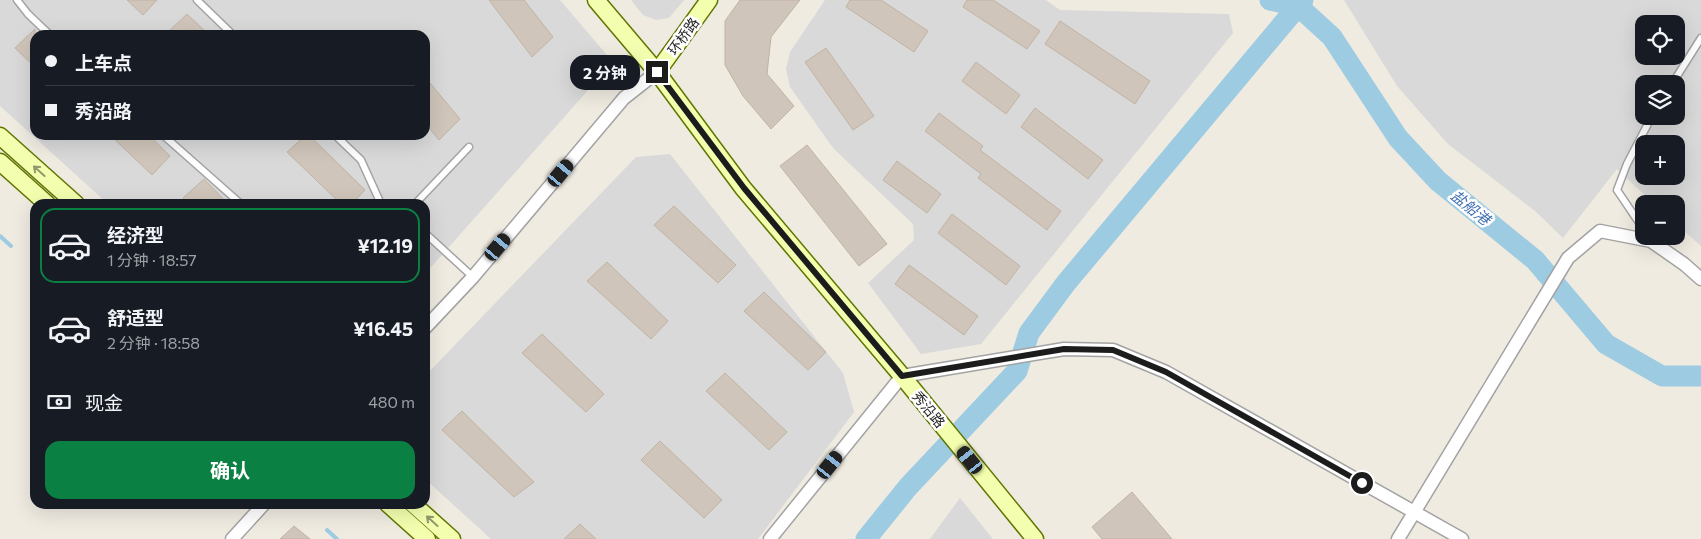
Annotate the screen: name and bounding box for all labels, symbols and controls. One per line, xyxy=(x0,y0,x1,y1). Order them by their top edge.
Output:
street label: 环桥路 xyxy=(664,14,702,58)
map controls xyxy=(1635,15,1685,245)
button: locate xyxy=(1635,15,1685,65)
text: 上车点 xyxy=(75,51,132,74)
callout: 2 分钟 xyxy=(570,54,640,90)
route end xyxy=(646,61,668,83)
text: 2 分钟 xyxy=(583,63,627,82)
button: layers xyxy=(1635,75,1685,125)
text: 秀沿路 xyxy=(75,99,132,122)
button: + xyxy=(1635,135,1685,185)
car xyxy=(545,157,576,189)
one-way arrow xyxy=(33,165,46,177)
water label: 盐船港 xyxy=(1448,186,1496,229)
button: − xyxy=(1635,195,1685,245)
icon: car xyxy=(47,223,92,268)
text: 经济型 xyxy=(107,223,164,246)
car xyxy=(482,231,513,263)
text: ¥12.19 xyxy=(357,234,413,257)
text: 1 分钟 · 18:57 xyxy=(107,250,197,269)
icon: car xyxy=(47,306,92,351)
text: 舒适型 xyxy=(107,306,164,329)
text: ¥16.45 xyxy=(353,317,413,340)
text: 2 分钟 · 18:58 xyxy=(107,333,200,352)
street label: 秀沿路 xyxy=(909,387,949,431)
icon: cash xyxy=(45,388,73,416)
text: 现金 xyxy=(85,391,123,414)
text: 480 m xyxy=(368,392,415,411)
button: 确认 xyxy=(45,441,415,499)
car xyxy=(954,444,985,476)
car xyxy=(814,449,845,481)
route start xyxy=(1351,472,1373,494)
one-way arrow xyxy=(426,516,439,527)

